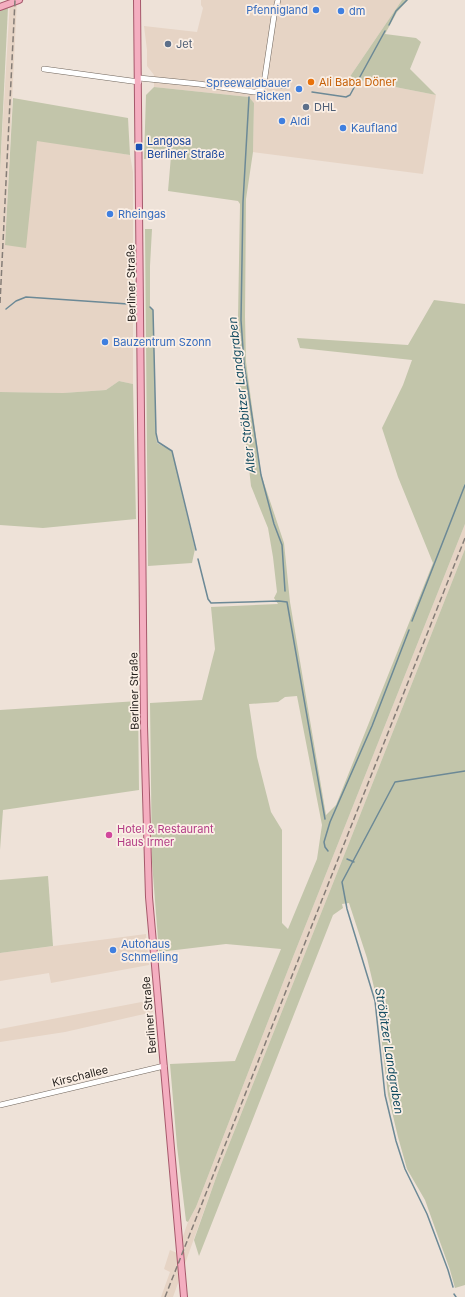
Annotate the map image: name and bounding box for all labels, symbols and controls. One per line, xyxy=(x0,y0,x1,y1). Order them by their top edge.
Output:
place label: Pfennigland xyxy=(246,3,308,17)
place label: dm xyxy=(349,4,365,18)
marker: Pfennigland xyxy=(311,5,321,15)
marker: dm xyxy=(336,6,346,16)
place label: Jet xyxy=(176,37,193,51)
marker: Jet xyxy=(163,39,173,49)
place label: Ali Baba Döner xyxy=(319,75,396,89)
place label: Spreewaldbauer Ricken xyxy=(206,76,291,103)
marker: Ali Baba Döner xyxy=(306,77,316,87)
marker: Spreewaldbauer Ricken xyxy=(294,84,304,94)
place label: DHL xyxy=(314,100,336,114)
marker: DHL xyxy=(301,102,311,112)
place label: Aldi xyxy=(290,114,310,128)
marker: Aldi xyxy=(277,116,287,126)
place label: Kaufland xyxy=(351,121,397,135)
marker: Kaufland xyxy=(338,123,348,133)
place label: Langosa Berliner Straße xyxy=(147,134,225,161)
marker: Langosa Berliner Straße xyxy=(134,142,144,152)
place label: Rheingas xyxy=(118,207,166,221)
marker: Rheingas xyxy=(105,209,115,219)
street label: Berliner Straße xyxy=(123,244,139,322)
water label: Alter Ströbitzer Landgraben xyxy=(224,316,259,475)
place label: Bauzentrum Szonn xyxy=(113,335,211,349)
marker: Bauzentrum Szonn xyxy=(100,337,110,347)
street label: Berliner Straße xyxy=(126,652,142,730)
place label: Hotel & Restaurant Haus Irmer xyxy=(117,822,214,849)
marker: Hotel & Restaurant Haus Irmer xyxy=(104,830,114,840)
place label: Autohaus Schmelling xyxy=(121,937,178,964)
marker: Autohaus Schmelling xyxy=(108,945,118,955)
street label: Berliner Straße xyxy=(139,976,159,1054)
water label: Ströbitzer Landgraben xyxy=(372,987,407,1115)
street label: Kirschallee xyxy=(51,1062,109,1090)

